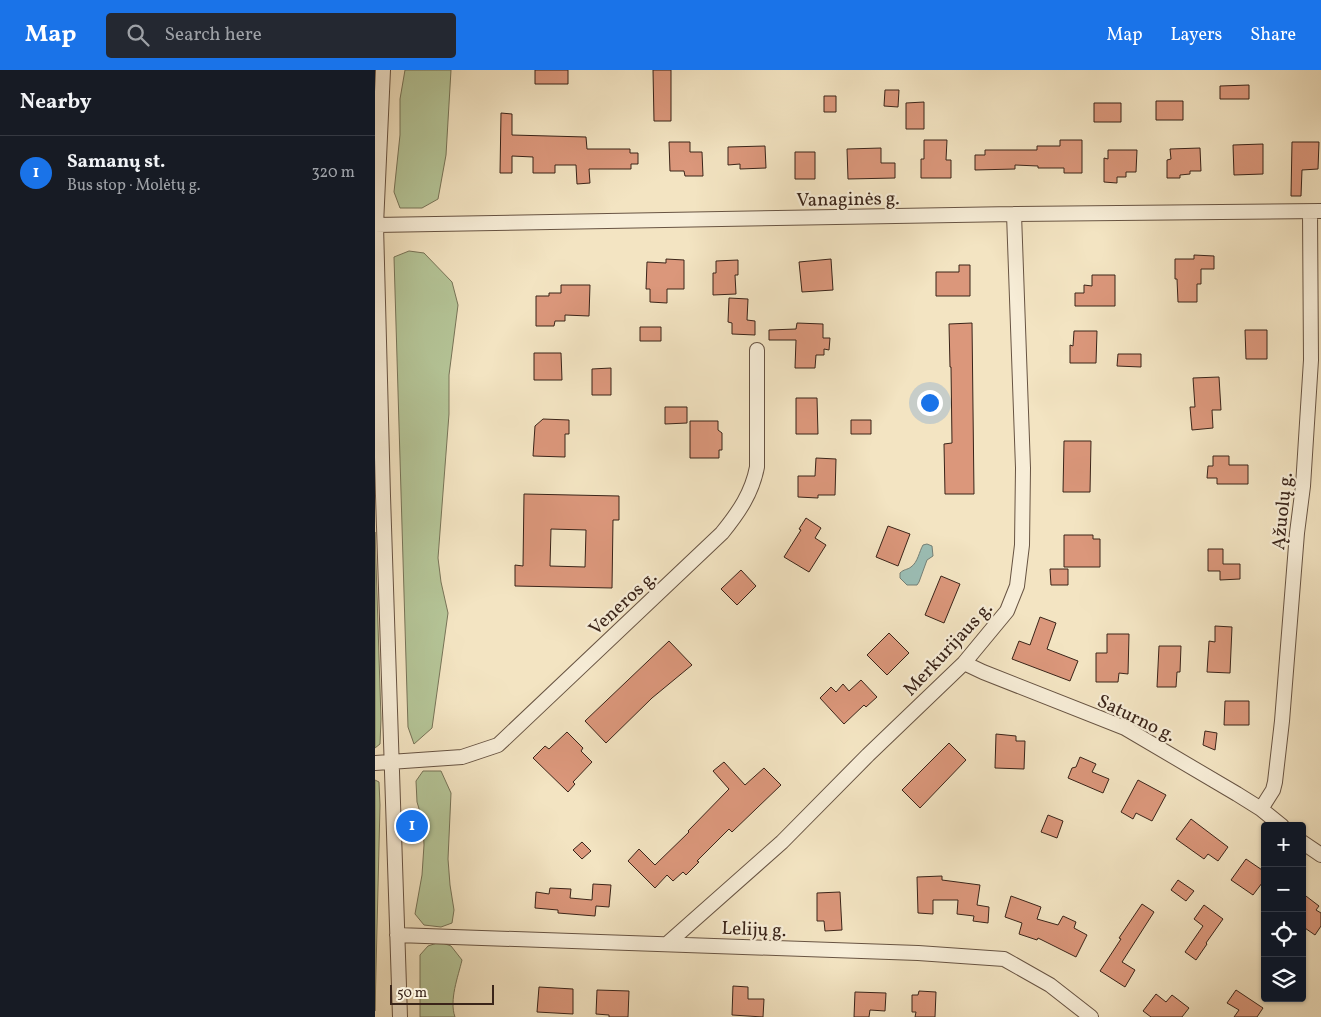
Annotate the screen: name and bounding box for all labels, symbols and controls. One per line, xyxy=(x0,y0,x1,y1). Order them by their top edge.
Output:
search box xyxy=(106,13,456,58)
text: Map xyxy=(25,18,76,52)
icon: search xyxy=(124,21,152,49)
text: Search here xyxy=(164,22,262,48)
text: Map xyxy=(1106,23,1142,48)
text: Layers xyxy=(1170,23,1222,48)
text: Share xyxy=(1250,23,1296,48)
text: Nearby xyxy=(20,88,91,117)
text: Samanų st. xyxy=(67,149,165,175)
text: 1 xyxy=(33,162,39,184)
text: 320 m xyxy=(311,162,355,184)
text: Bus stop · Molėtų g. xyxy=(67,175,201,197)
street label: Vanaginės g. xyxy=(796,186,900,214)
your location xyxy=(917,390,943,416)
street label: Ąžuolų g. xyxy=(1266,471,1300,551)
street label: Veneros g. xyxy=(583,565,663,642)
street label: Merkurijaus g. xyxy=(898,596,999,702)
street label: Saturno g. xyxy=(1092,689,1180,749)
pin: 1 xyxy=(396,807,428,845)
map controls xyxy=(1261,822,1306,1002)
button: + xyxy=(1261,822,1306,867)
button: − xyxy=(1261,867,1306,912)
button: locate xyxy=(1261,912,1306,957)
street label: Lelijų g. xyxy=(721,916,787,944)
button: layers xyxy=(1261,957,1306,1002)
scale bar xyxy=(390,982,494,1005)
text: 50 m xyxy=(397,984,427,1003)

